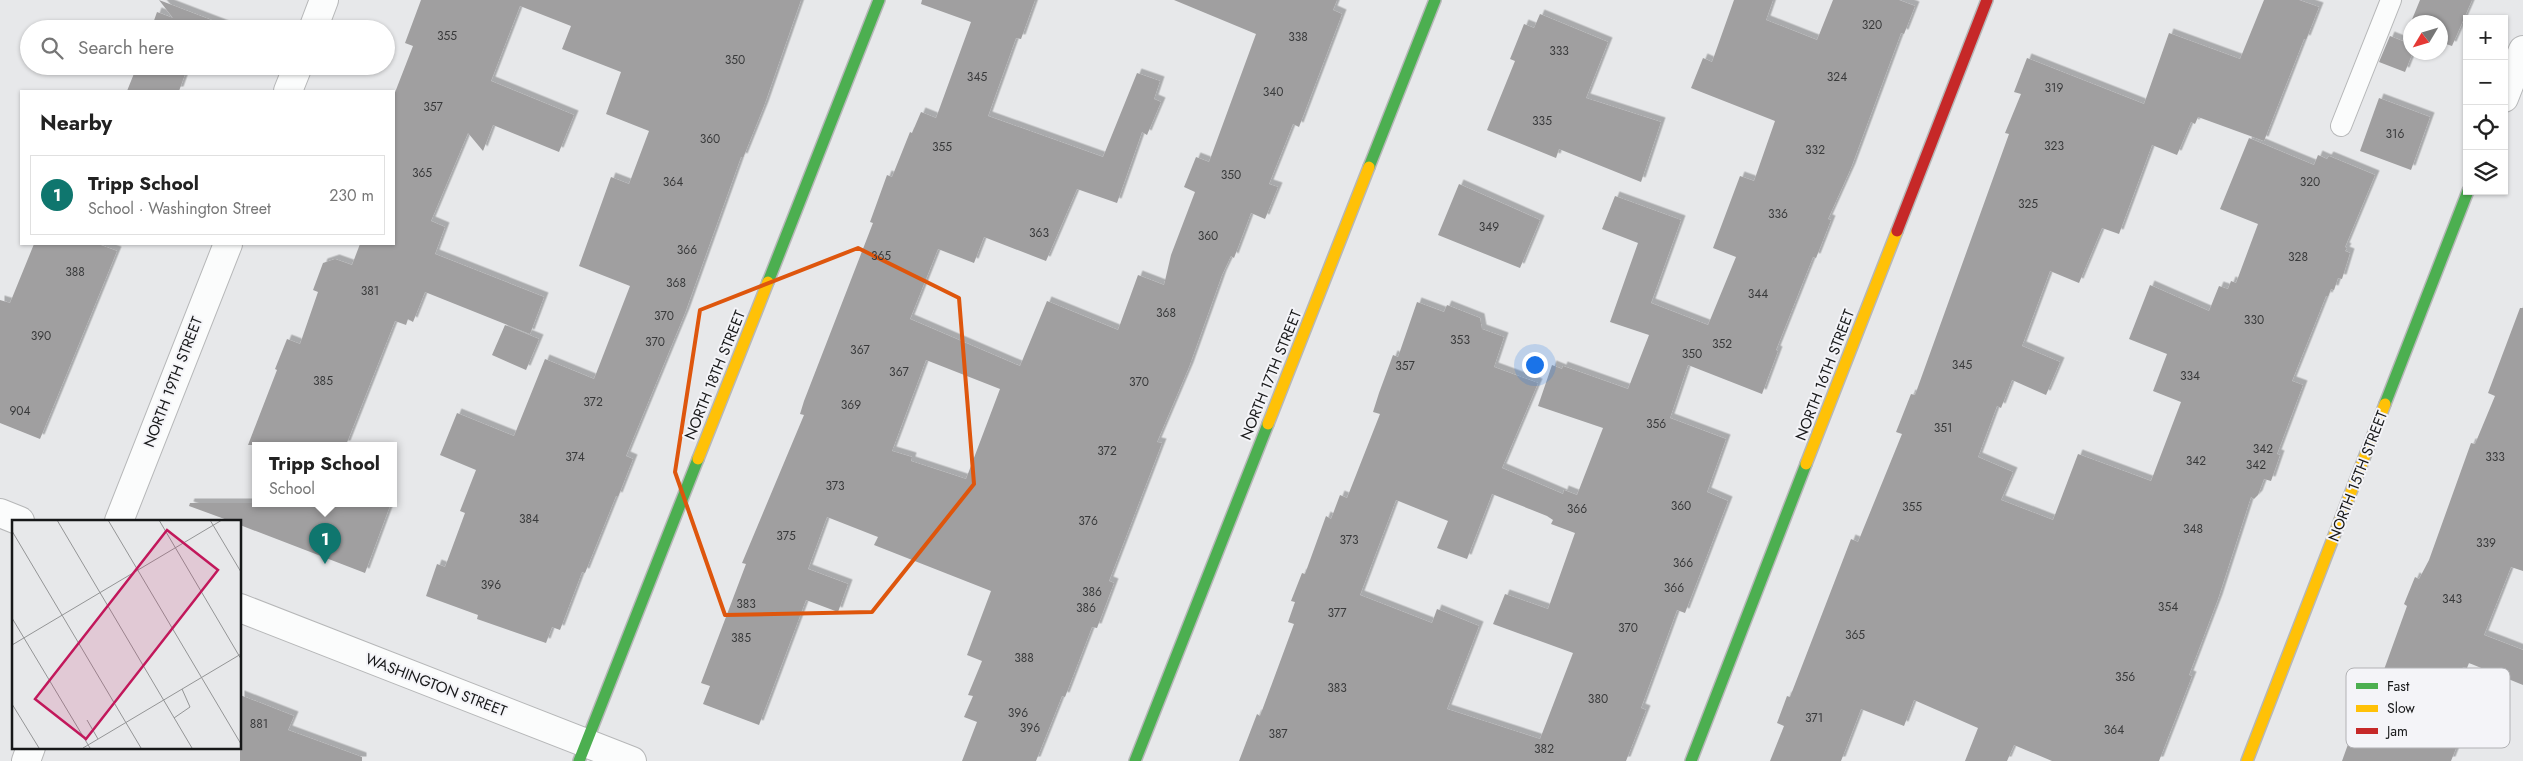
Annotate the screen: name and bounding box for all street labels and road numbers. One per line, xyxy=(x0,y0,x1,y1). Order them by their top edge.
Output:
street label: NORTH 16TH STREET xyxy=(1790,306,1860,444)
street label: NORTH 18TH STREET xyxy=(679,307,751,443)
street label: NORTH 17TH STREET xyxy=(1235,307,1307,443)
street label: NORTH 19TH STREET xyxy=(138,313,208,450)
street label: NORTH 15TH STREET xyxy=(2323,407,2393,545)
street label: WASHINGTON STREET xyxy=(362,648,510,722)

